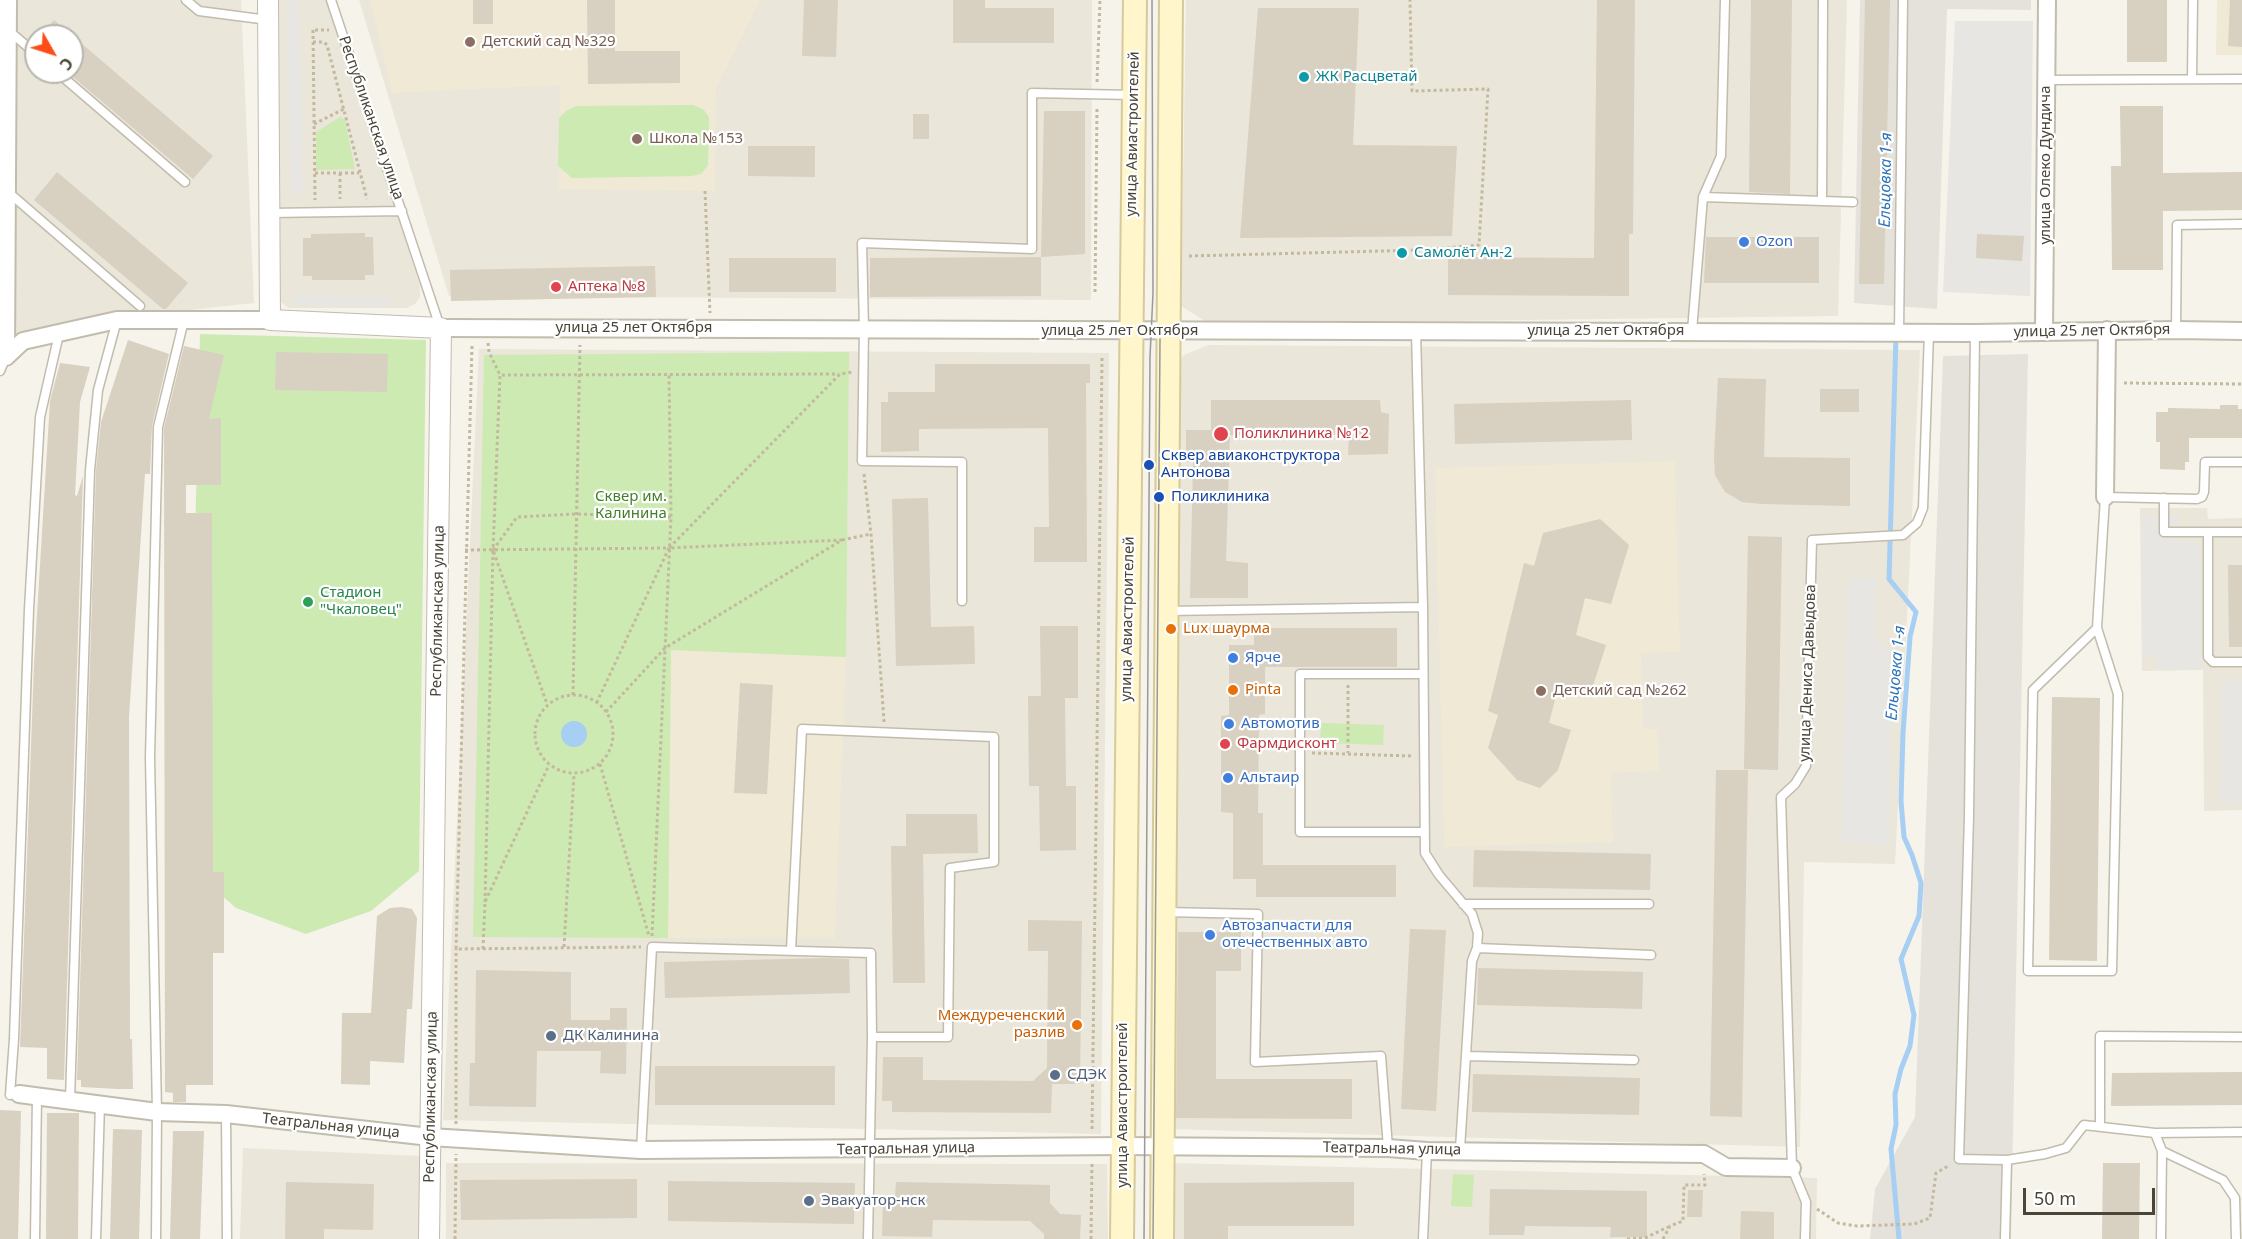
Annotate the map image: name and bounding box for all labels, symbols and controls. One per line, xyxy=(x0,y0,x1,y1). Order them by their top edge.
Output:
north arrow xyxy=(24,24,84,84)
place label: Детский сад №329 xyxy=(482,33,616,51)
street label: Республиканская улица xyxy=(334,34,408,202)
marker: Детский сад №329 xyxy=(463,35,477,49)
street label: улица Авиастроителей xyxy=(1123,51,1143,217)
text: С xyxy=(55,53,78,75)
place label: ЖК Расцветай xyxy=(1316,68,1418,86)
marker: ЖК Расцветай xyxy=(1297,70,1311,84)
street label: улица Олеко Дундича xyxy=(2037,85,2055,245)
place label: Школа №153 xyxy=(649,130,743,148)
marker: Школа №153 xyxy=(630,132,644,146)
water label: Ельцовка 1-я xyxy=(1876,132,1896,228)
place label: Ozon xyxy=(1756,233,1793,251)
marker: Ozon xyxy=(1737,235,1751,249)
place label: Самолёт Ан-2 xyxy=(1414,244,1512,262)
marker: Самолёт Ан-2 xyxy=(1395,246,1409,260)
place label: Аптека №8 xyxy=(568,278,646,296)
marker: Аптека №8 xyxy=(549,280,563,294)
street label: улица 25 лет Октября xyxy=(556,319,712,337)
street label: улица 25 лет Октября xyxy=(2013,321,2171,341)
street label: улица 25 лет Октября xyxy=(1042,322,1198,340)
street label: улица 25 лет Октября xyxy=(1528,322,1684,340)
marker: Поликлиника №12 xyxy=(1212,425,1230,443)
place label: Поликлиника №12 xyxy=(1234,425,1369,443)
place label: Сквер авиаконструктора Антонова xyxy=(1161,447,1340,482)
marker: Сквер авиаконструктора Антонова xyxy=(1142,458,1156,472)
park label: Сквер им. Калинина xyxy=(595,488,667,523)
place label: Поликлиника xyxy=(1171,488,1270,506)
marker: Поликлиника xyxy=(1152,490,1166,504)
street label: Республиканская улица xyxy=(427,525,449,697)
street label: улица Авиастроителей xyxy=(1118,536,1138,702)
place label: Стадион "Чкаловец" xyxy=(320,584,402,619)
street label: улица Дениса Давыдова xyxy=(1796,584,1820,762)
marker: Стадион "Чкаловец" xyxy=(301,595,315,609)
place label: Lux шаурма xyxy=(1183,620,1270,638)
marker: Lux шаурма xyxy=(1164,622,1178,636)
water label: Ельцовка 1-я xyxy=(1882,625,1910,721)
place label: Ярче xyxy=(1245,649,1281,667)
marker: Ярче xyxy=(1226,651,1240,665)
place label: Pinta xyxy=(1245,681,1281,699)
place label: Детский сад №262 xyxy=(1553,682,1687,700)
marker: Pinta xyxy=(1226,683,1240,697)
marker: Детский сад №262 xyxy=(1534,684,1548,698)
place label: Автомотив xyxy=(1241,715,1320,733)
marker: Автомотив xyxy=(1222,717,1236,731)
place label: Фармдисконт xyxy=(1237,735,1337,753)
marker: Фармдисконт xyxy=(1218,737,1232,751)
place label: Альтаир xyxy=(1240,769,1299,787)
marker: Альтаир xyxy=(1221,771,1235,785)
place label: Автозапчасти для отечественных авто xyxy=(1222,917,1368,952)
marker: Автозапчасти для отечественных авто xyxy=(1203,928,1217,942)
place label: Междуреченский разлив xyxy=(938,1007,1065,1042)
street label: Республиканская улица xyxy=(420,1011,442,1183)
marker: Междуреченский разлив xyxy=(1070,1018,1084,1032)
street label: улица Авиастроителей xyxy=(1114,1022,1132,1188)
place label: ДК Калинина xyxy=(563,1027,659,1045)
marker: ДК Калинина xyxy=(544,1029,558,1043)
place label: СДЭК xyxy=(1067,1066,1107,1084)
marker: СДЭК xyxy=(1048,1068,1062,1082)
street label: Театральная улица xyxy=(261,1110,401,1142)
street label: Театральная улица xyxy=(837,1139,975,1159)
street label: Театральная улица xyxy=(1323,1139,1461,1159)
scale bar xyxy=(2026,1176,2158,1214)
text: 50 m xyxy=(2034,1186,2076,1210)
place label: Эвакуатор-нск xyxy=(821,1192,925,1210)
marker: Эвакуатор-нск xyxy=(802,1194,816,1208)

